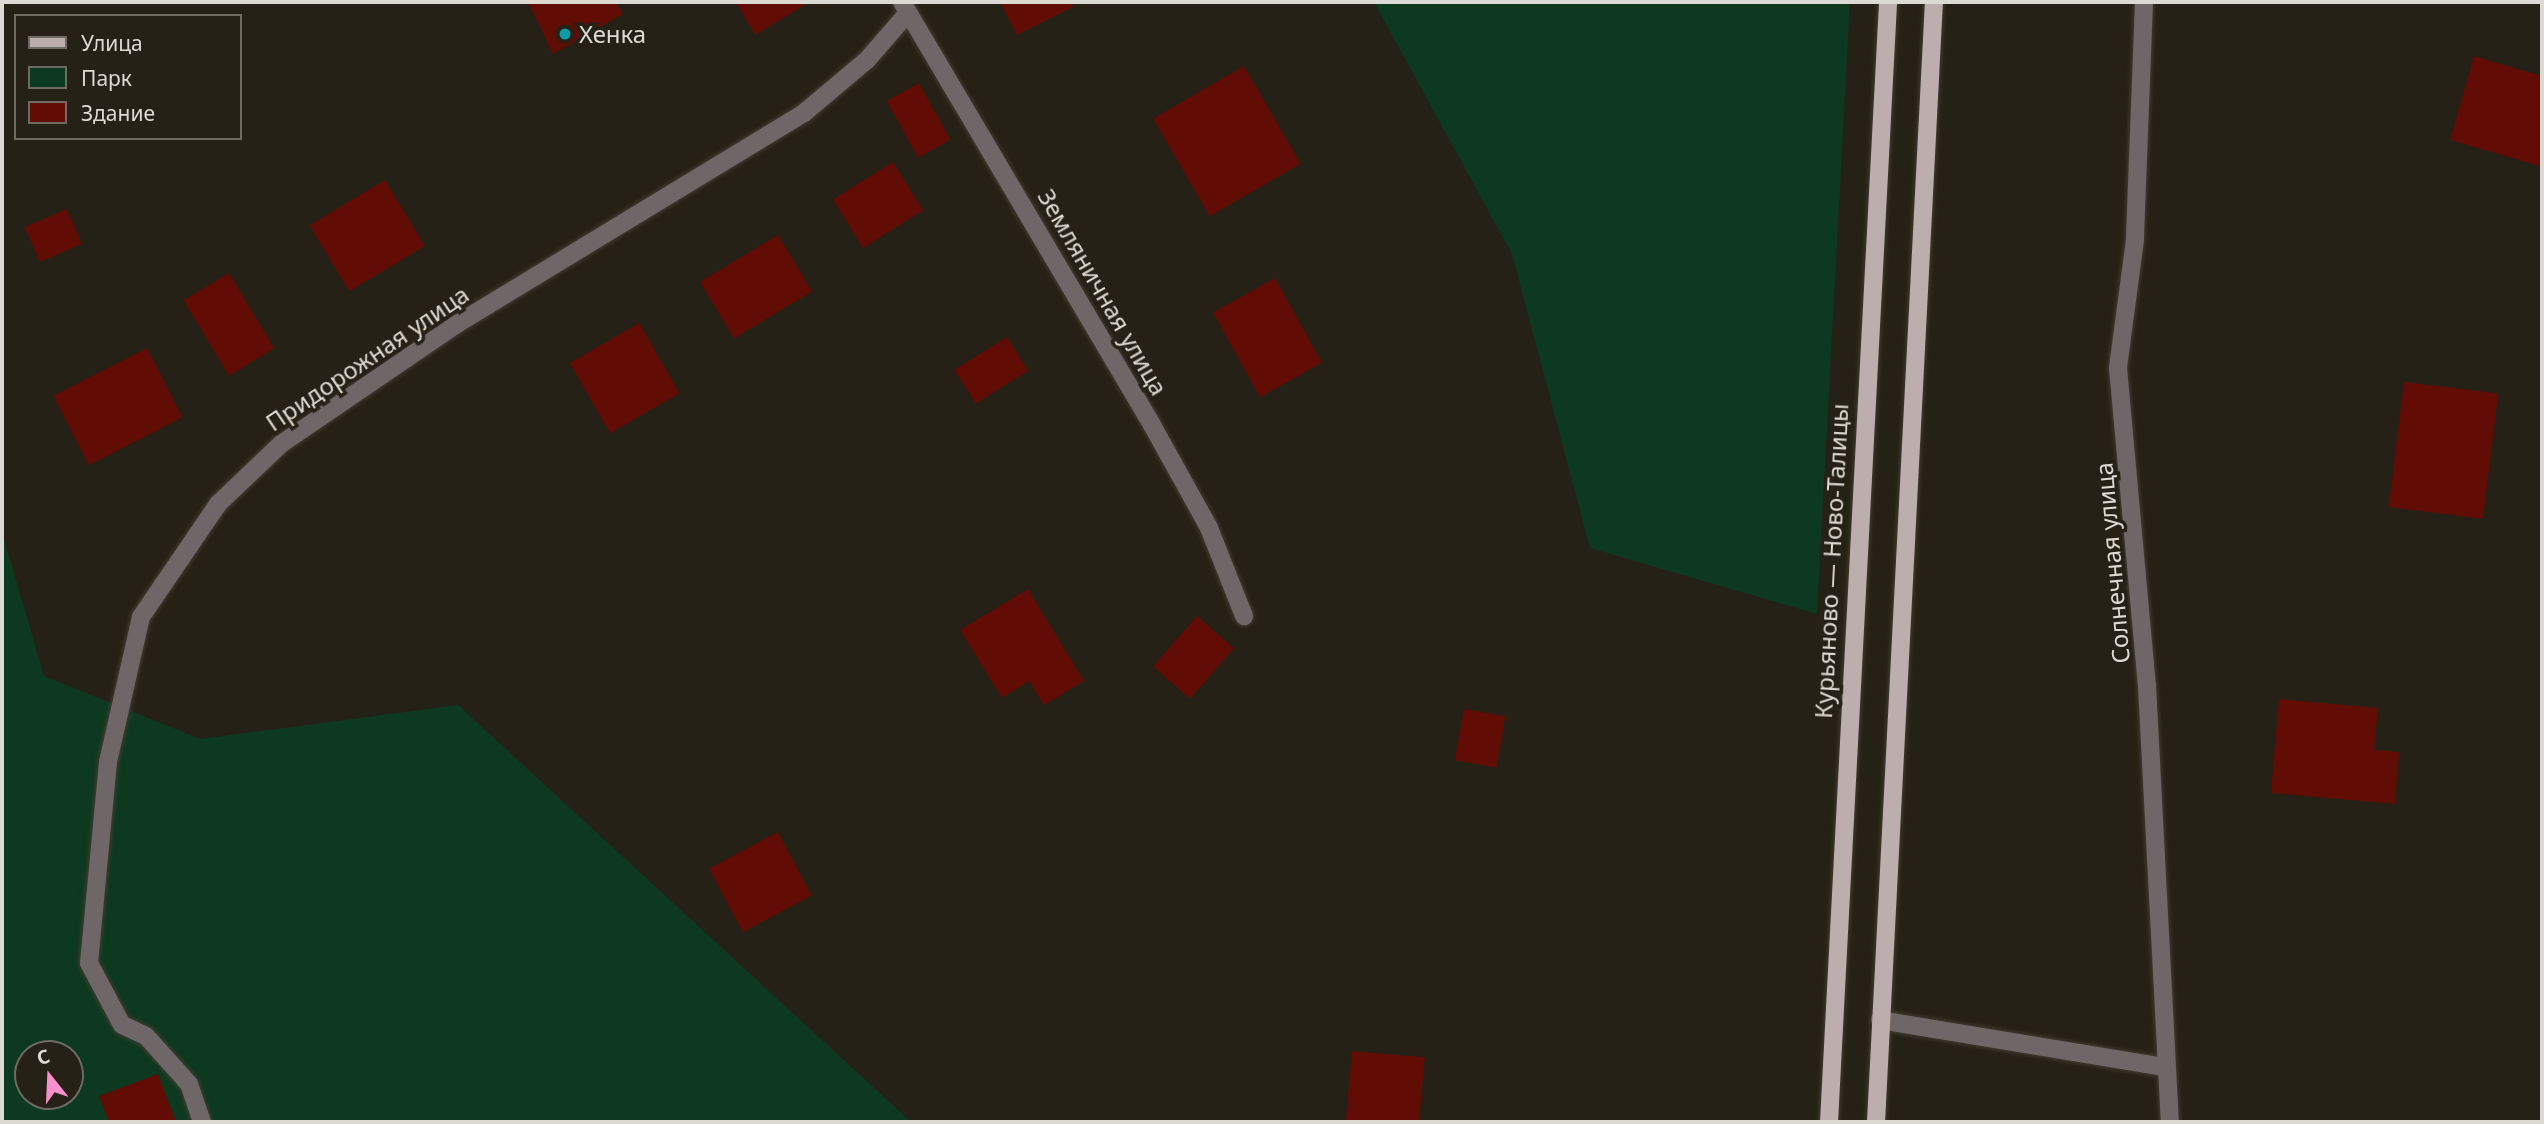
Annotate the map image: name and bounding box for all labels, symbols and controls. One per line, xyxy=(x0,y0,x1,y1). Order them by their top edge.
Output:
legend xyxy=(14,14,242,140)
place label: Хенка xyxy=(579,20,646,48)
marker: Хенка xyxy=(557,26,573,42)
text: Улица xyxy=(81,29,143,57)
text: Парк xyxy=(81,64,132,92)
text: Здание xyxy=(81,99,155,127)
street label: Земляничная улица xyxy=(1032,184,1174,400)
street label: Придорожная улица xyxy=(260,279,474,437)
street label: Курьяново — Ново-Талицы xyxy=(1808,403,1854,719)
street label: Солнечная улица xyxy=(2089,461,2135,665)
north arrow xyxy=(14,1040,84,1110)
text: С xyxy=(33,1043,53,1071)

